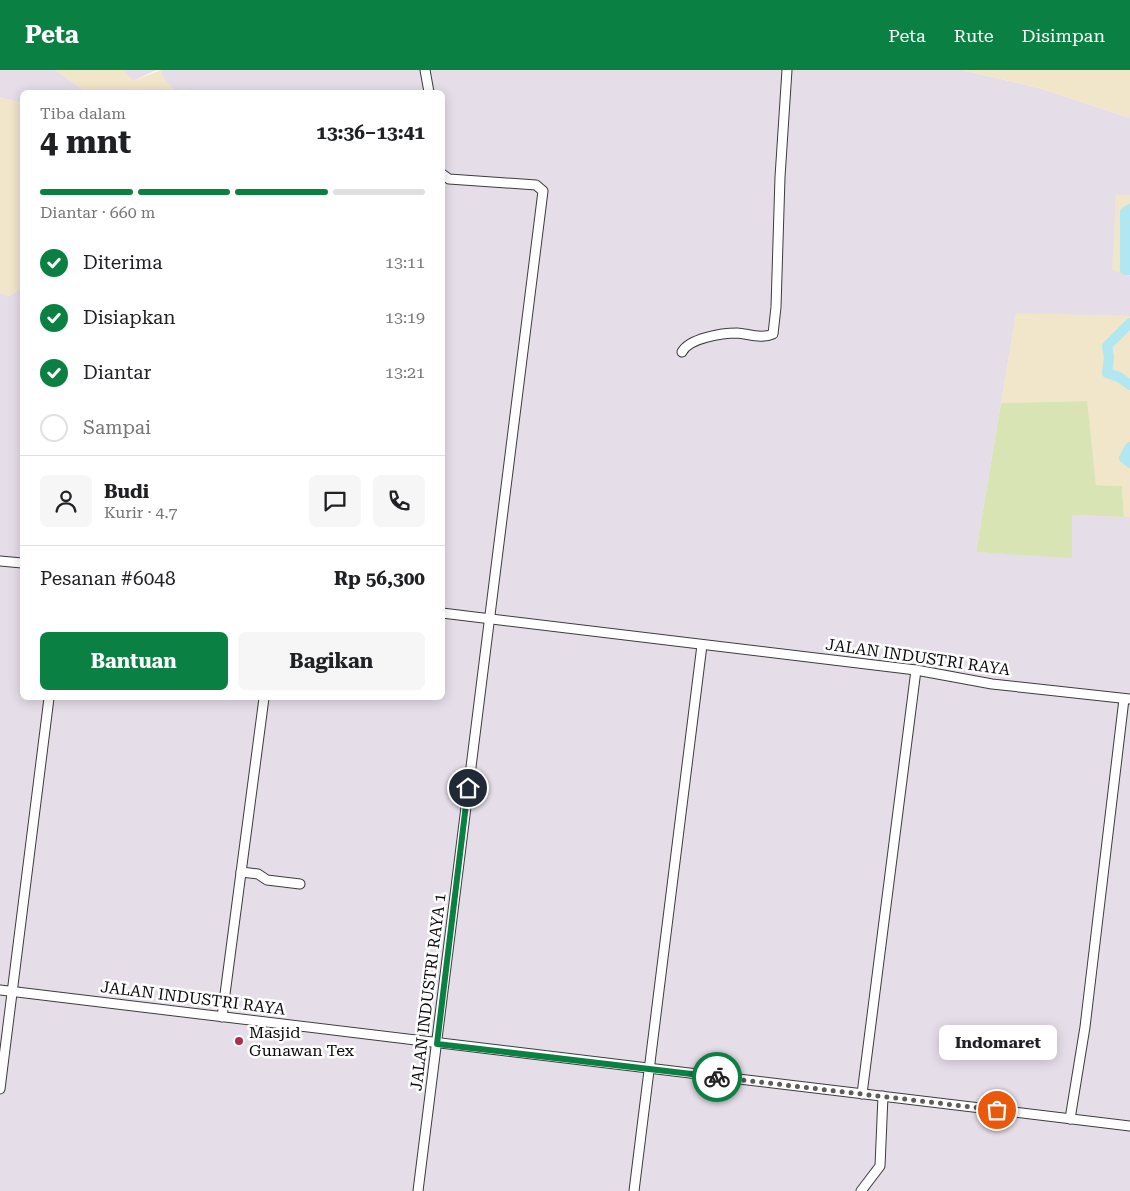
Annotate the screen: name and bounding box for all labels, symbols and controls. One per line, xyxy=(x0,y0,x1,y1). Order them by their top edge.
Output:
text: Peta xyxy=(25,21,79,49)
text: Peta xyxy=(888,25,926,46)
text: Rute xyxy=(954,25,994,46)
text: Disimpan xyxy=(1022,25,1105,46)
text: Tiba dalam xyxy=(40,104,126,123)
text: 13:36–13:41 xyxy=(316,121,425,144)
text: 4 mnt xyxy=(40,123,131,161)
text: Diantar · 660 m xyxy=(40,203,155,222)
icon: check xyxy=(40,249,68,277)
text: Diterima xyxy=(83,251,163,274)
text: 13:11 xyxy=(385,253,425,272)
icon: check xyxy=(40,304,68,332)
text: Disiapkan xyxy=(83,306,176,329)
text: 13:19 xyxy=(385,308,425,327)
icon: check xyxy=(40,359,68,387)
text: Diantar xyxy=(83,361,151,384)
text: 13:21 xyxy=(385,363,425,382)
text: Sampai xyxy=(83,416,151,439)
button: person xyxy=(40,475,92,527)
button: chat xyxy=(309,475,361,527)
button: phone xyxy=(373,475,425,527)
text: Budi xyxy=(104,480,149,503)
text: Kurir · 4.7 xyxy=(104,503,178,522)
text: Pesanan #6048 xyxy=(40,567,176,590)
text: Rp 56,300 xyxy=(334,567,425,590)
button: Bantuan xyxy=(40,632,228,690)
button: Bagikan xyxy=(238,632,425,690)
street label: JALAN INDUSTRI RAYA xyxy=(825,635,1012,679)
pin xyxy=(447,767,489,809)
icon: home xyxy=(454,774,482,802)
street label: JALAN INDUSTRI RAYA 1 xyxy=(406,892,450,1092)
street label: JALAN INDUSTRI RAYA xyxy=(100,977,287,1019)
place label: Masjid Gunawan Tex xyxy=(249,1023,355,1060)
callout: Indomaret xyxy=(938,1025,1056,1060)
text: Indomaret xyxy=(955,1033,1041,1052)
marker: Masjid Gunawan Tex xyxy=(233,1035,245,1047)
courier xyxy=(692,1052,742,1102)
icon: bike xyxy=(703,1063,731,1091)
pin xyxy=(976,1089,1018,1131)
icon: bag xyxy=(983,1096,1011,1124)

